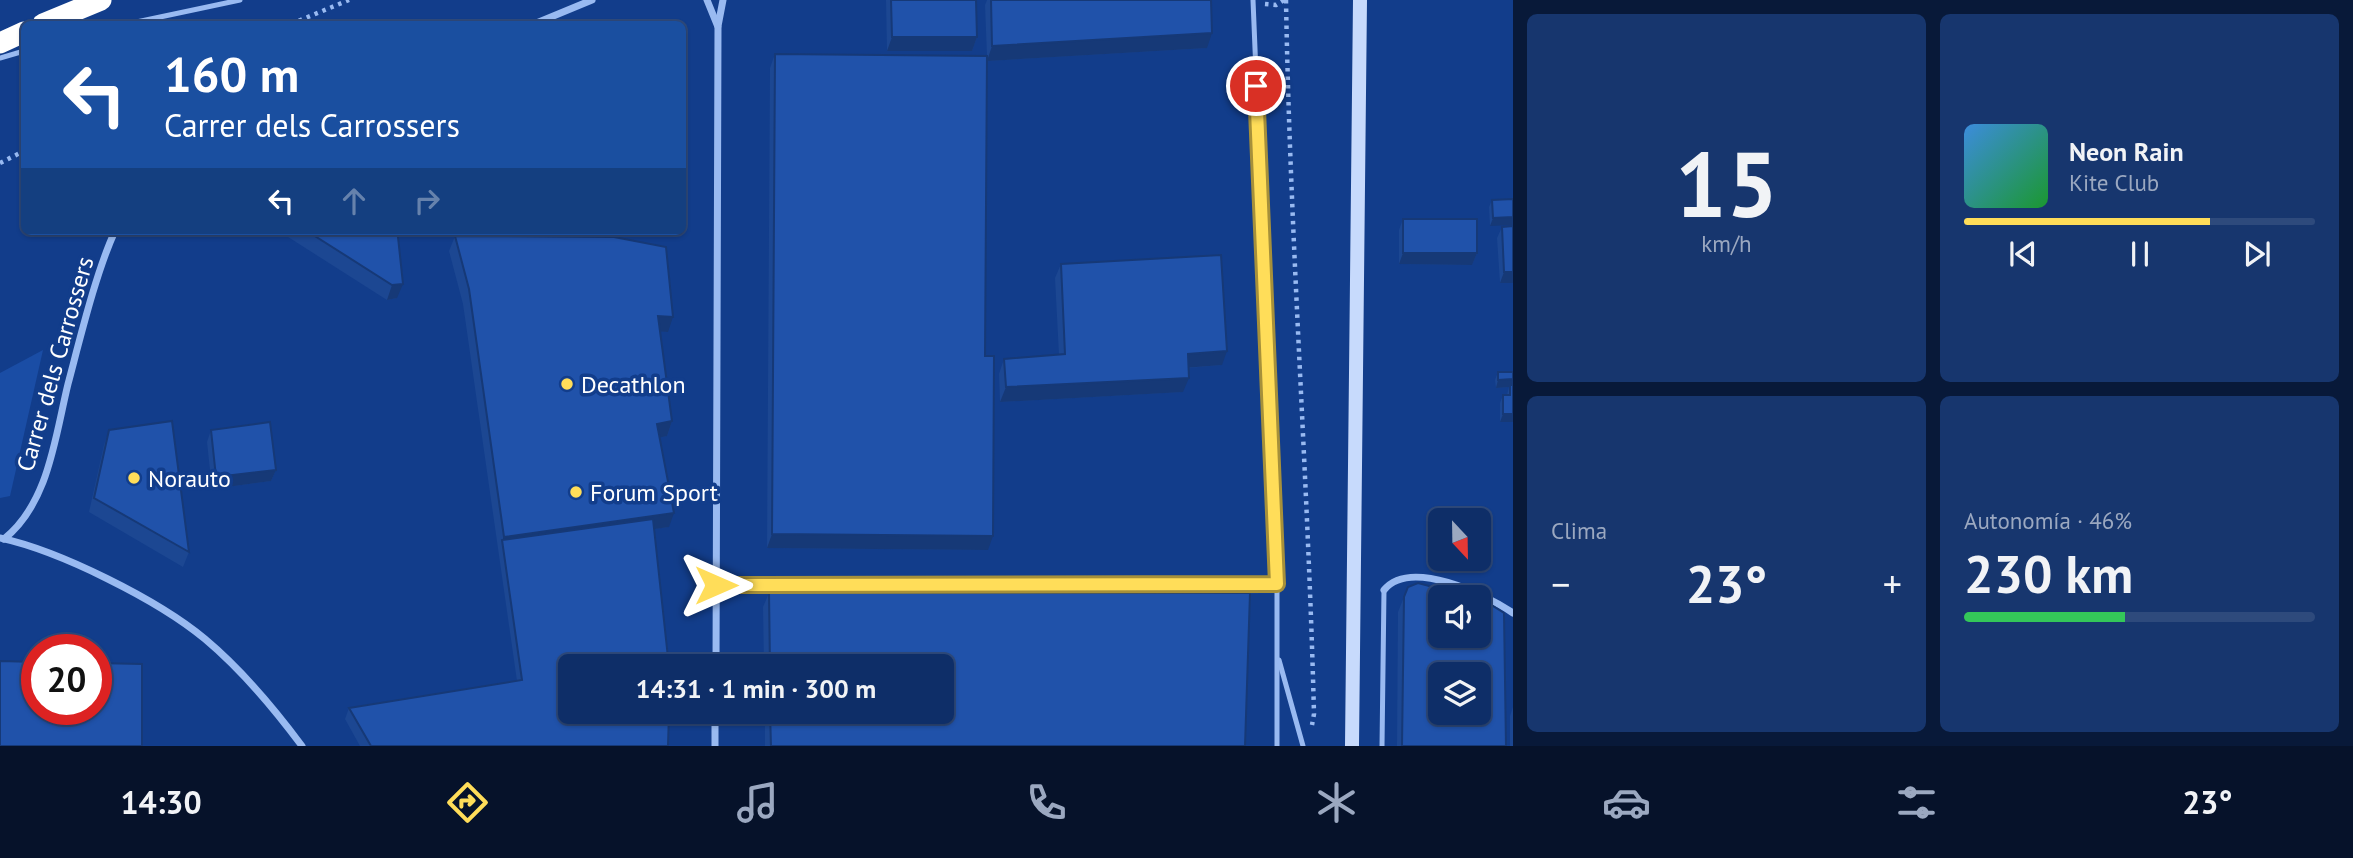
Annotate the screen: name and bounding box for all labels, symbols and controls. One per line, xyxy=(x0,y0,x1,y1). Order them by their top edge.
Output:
text: 160 m xyxy=(164,42,299,106)
icon: left xyxy=(49,49,140,140)
pin xyxy=(1226,56,1286,116)
icon: arrive xyxy=(1237,67,1275,105)
text: Carrer dels Carrossers xyxy=(164,104,460,146)
text: 15 xyxy=(1675,124,1778,242)
text: Neon Rain xyxy=(2069,135,2184,168)
text: Kite Club xyxy=(2069,168,2159,197)
icon: left xyxy=(262,182,300,220)
icon: ahead xyxy=(335,182,373,220)
icon: right xyxy=(408,182,446,220)
text: km/h xyxy=(1701,229,1752,258)
icon: previous xyxy=(2004,235,2042,273)
icon: pause xyxy=(2121,235,2159,273)
icon: next xyxy=(2238,235,2276,273)
street label: Carrer dels Carrossers xyxy=(10,253,100,475)
place label: Decathlon xyxy=(581,369,686,400)
marker: Decathlon xyxy=(559,376,575,392)
place label: Norauto xyxy=(148,463,231,494)
marker: Norauto xyxy=(126,470,142,486)
place label: Forum Sport xyxy=(590,477,718,508)
marker: Forum Sport xyxy=(568,484,584,500)
text: Autonomía · 46% xyxy=(1964,506,2132,535)
north arrow xyxy=(1428,508,1491,570)
map controls xyxy=(1428,508,1491,725)
text: Clima xyxy=(1551,516,1607,545)
text: 230 km xyxy=(1964,540,2133,607)
position arrow xyxy=(679,548,753,622)
text: 23° xyxy=(1686,550,1767,617)
text: − xyxy=(1551,559,1570,608)
text: + xyxy=(1883,559,1902,608)
button: sound xyxy=(1428,585,1491,648)
speed limit sign: 20 xyxy=(21,634,112,725)
button: layers xyxy=(1428,662,1491,725)
text: 14:31 · 1 min · 300 m xyxy=(636,672,876,705)
icon: directions xyxy=(443,778,492,827)
icon: music xyxy=(733,778,782,827)
icon: phone xyxy=(1022,778,1071,827)
icon: climate xyxy=(1312,778,1361,827)
icon: car xyxy=(1602,778,1651,827)
icon: filters xyxy=(1892,778,1941,827)
text: 14:30 xyxy=(120,781,202,823)
text: 23° xyxy=(2182,781,2233,823)

